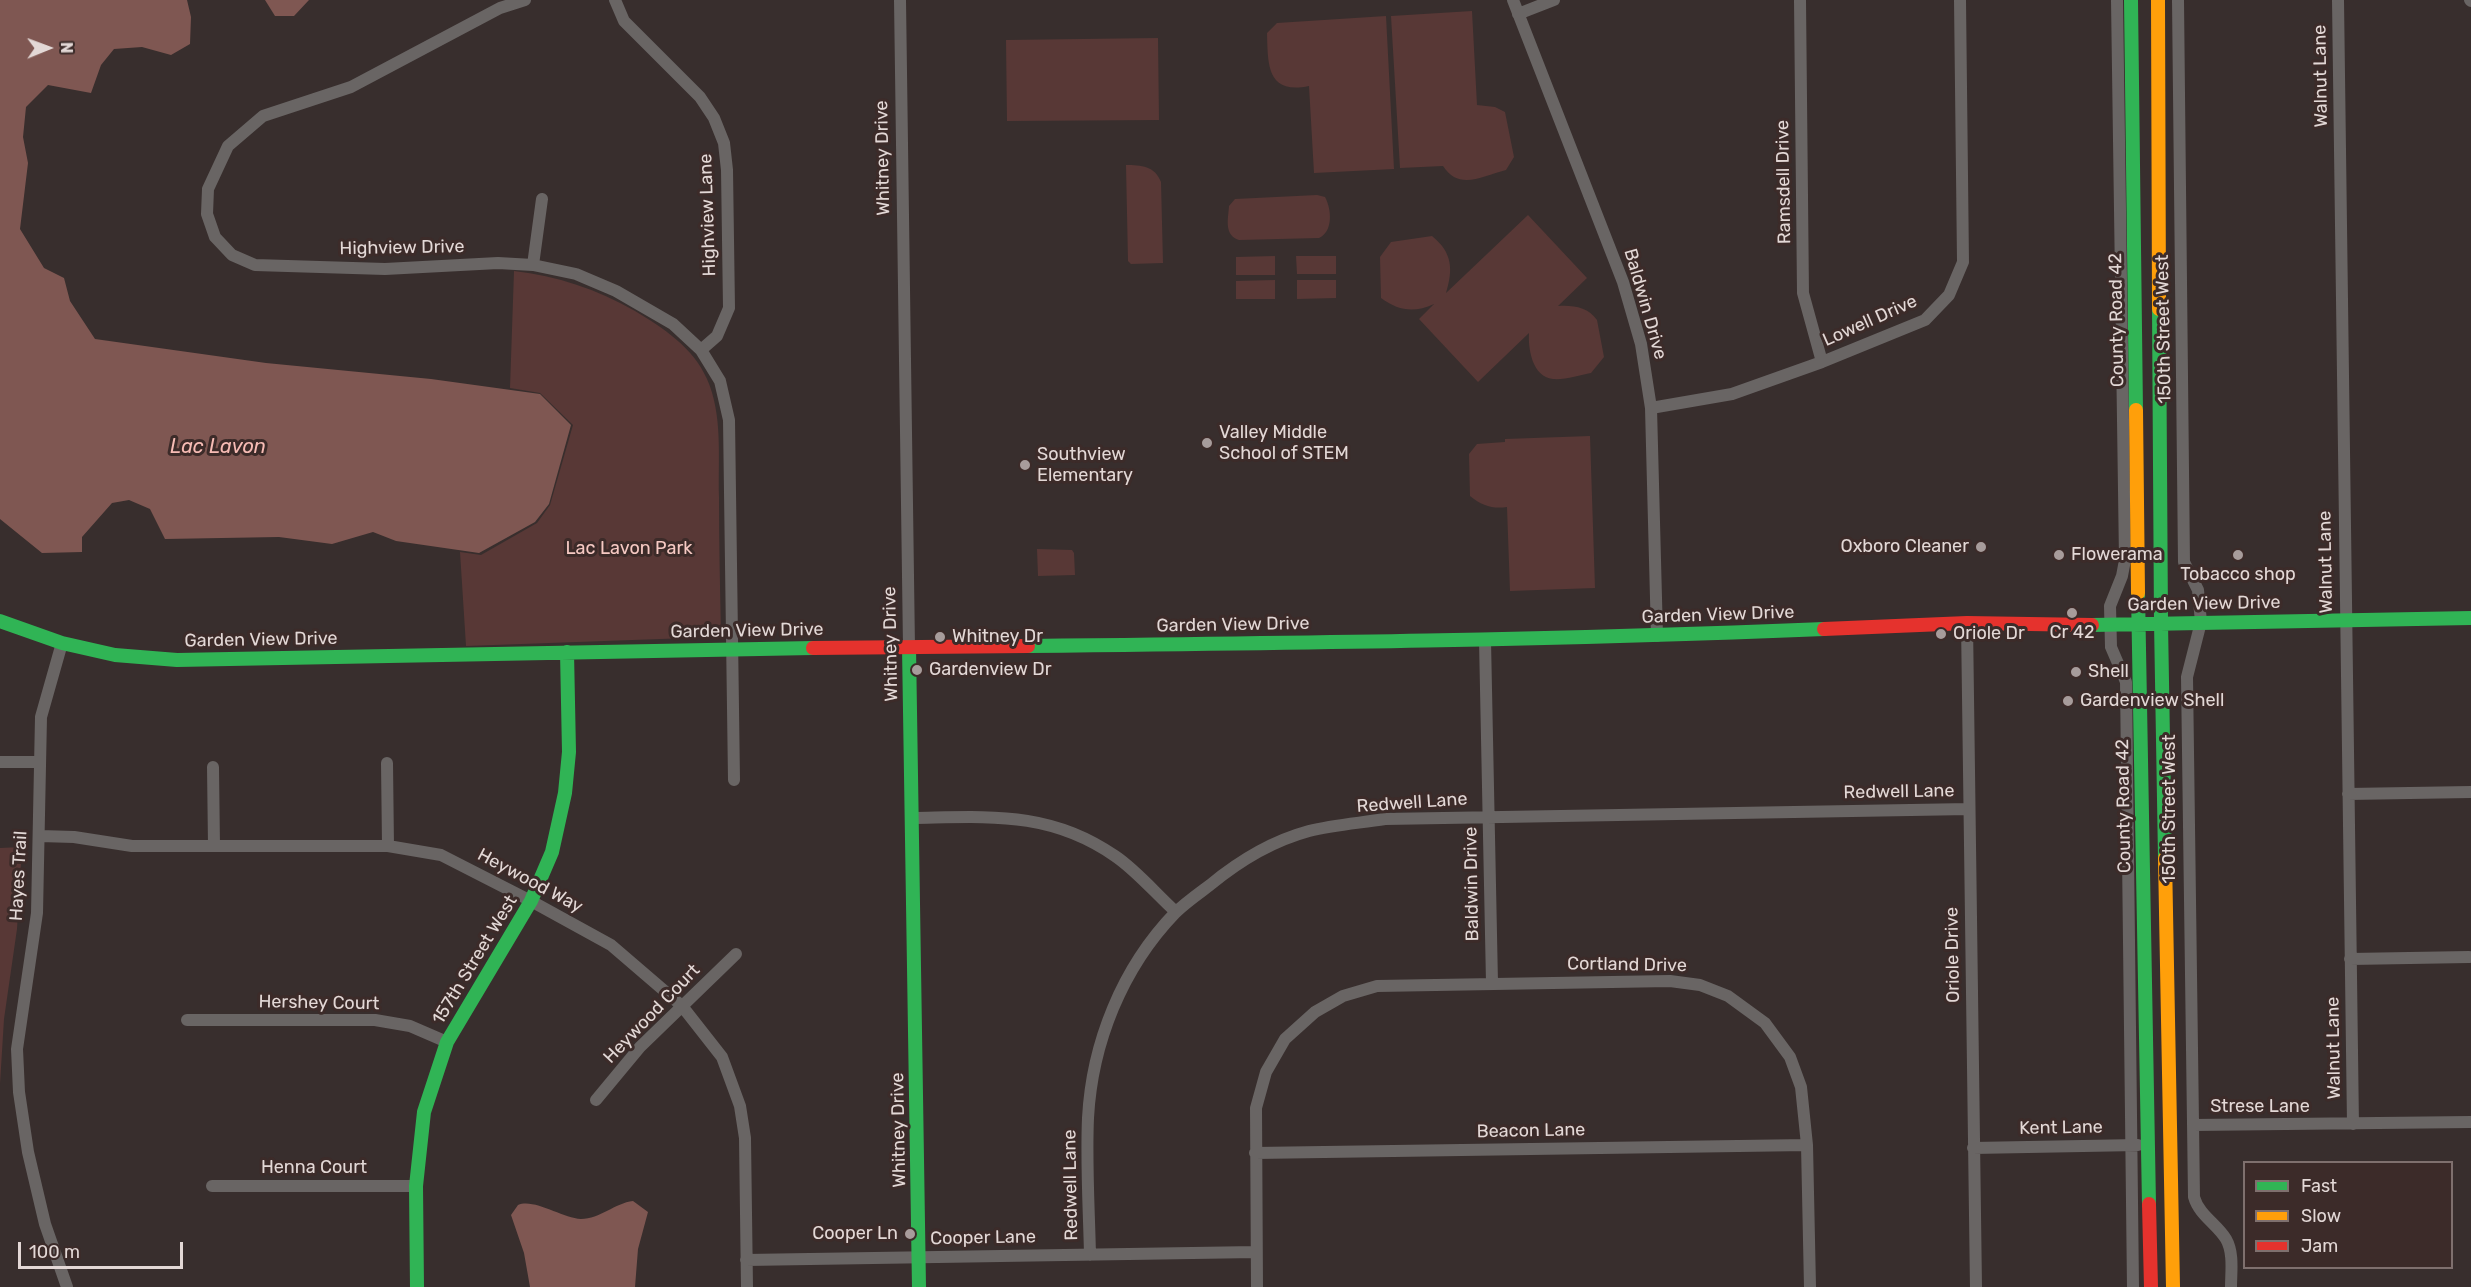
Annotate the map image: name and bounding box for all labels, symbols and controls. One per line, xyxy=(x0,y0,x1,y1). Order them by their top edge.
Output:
north arrow xyxy=(18,18,78,78)
street label: Walnut Lane xyxy=(2309,25,2333,127)
text: N xyxy=(57,42,76,54)
street label: Whitney Drive xyxy=(871,100,895,216)
street label: Ramsdell Drive xyxy=(1772,120,1796,244)
street label: Highview Lane xyxy=(695,153,721,277)
street label: Highview Drive xyxy=(339,236,465,260)
street label: Baldwin Drive xyxy=(1619,246,1671,362)
street label: County Road 42 xyxy=(2105,253,2129,387)
street label: 150th Street West xyxy=(2152,254,2176,404)
street label: Lowell Drive xyxy=(1820,291,1920,351)
place label: Valley Middle School of STEM xyxy=(1219,422,1349,464)
water label: Lac Lavon xyxy=(170,435,266,459)
marker: Valley Middle School of STEM xyxy=(1200,436,1214,450)
place label: Southview Elementary xyxy=(1037,444,1133,486)
marker: Southview Elementary xyxy=(1018,458,1032,472)
street label: Walnut Lane xyxy=(2314,511,2338,613)
place label: Oxboro Cleaner xyxy=(1840,536,1969,558)
park label: Lac Lavon Park xyxy=(565,538,693,560)
marker: Oxboro Cleaner xyxy=(1974,540,1988,554)
place label: Flowerama xyxy=(2071,544,2163,566)
marker: Flowerama xyxy=(2052,548,2066,562)
marker: Tobacco shop xyxy=(2231,548,2245,562)
place label: Tobacco shop xyxy=(2180,564,2296,586)
street label: Whitney Drive xyxy=(879,586,903,702)
street label: Garden View Drive xyxy=(2127,592,2281,616)
street label: Garden View Drive xyxy=(1641,602,1795,628)
marker: Cr 42 xyxy=(2065,606,2079,620)
street label: Garden View Drive xyxy=(1156,613,1310,637)
street label: Garden View Drive xyxy=(670,619,824,643)
place label: Cr 42 xyxy=(2050,622,2094,644)
place label: Oriole Dr xyxy=(1953,623,2025,645)
place label: Whitney Dr xyxy=(952,626,1043,648)
marker: Oriole Dr xyxy=(1934,627,1948,641)
street label: Garden View Drive xyxy=(184,628,338,652)
marker: Whitney Dr xyxy=(933,630,947,644)
place label: Gardenview Dr xyxy=(929,659,1052,681)
place label: Shell xyxy=(2088,661,2129,683)
marker: Gardenview Dr xyxy=(910,663,924,677)
marker: Shell xyxy=(2069,665,2083,679)
place label: Gardenview Shell xyxy=(2080,690,2224,712)
marker: Gardenview Shell xyxy=(2061,694,2075,708)
street label: 150th Street West xyxy=(2159,734,2181,884)
street label: County Road 42 xyxy=(2112,739,2136,873)
street label: Redwell Lane xyxy=(1843,780,1955,804)
street label: Redwell Lane xyxy=(1356,788,1468,818)
street label: Baldwin Drive xyxy=(1460,827,1484,941)
street label: Hayes Trail xyxy=(6,830,32,922)
street label: Heywood Way xyxy=(474,844,586,918)
street label: 157th Street West xyxy=(428,892,522,1028)
street label: Oriole Drive xyxy=(1941,907,1965,1003)
street label: Cortland Drive xyxy=(1567,953,1687,977)
street label: Heywood Court xyxy=(599,960,705,1068)
street label: Hershey Court xyxy=(258,991,380,1015)
street label: Walnut Lane xyxy=(2322,997,2346,1099)
street label: Whitney Drive xyxy=(887,1072,911,1188)
street label: Strese Lane xyxy=(2210,1096,2310,1118)
street label: Kent Lane xyxy=(2019,1116,2103,1140)
street label: Beacon Lane xyxy=(1476,1119,1586,1143)
street label: Redwell Lane xyxy=(1059,1129,1083,1241)
street label: Henna Court xyxy=(261,1157,367,1179)
legend xyxy=(2243,1161,2453,1269)
text: Fast xyxy=(2301,1175,2337,1197)
text: Slow xyxy=(2301,1205,2341,1227)
place label: Cooper Ln xyxy=(812,1223,898,1245)
street label: Cooper Lane xyxy=(930,1226,1036,1250)
marker: Cooper Ln xyxy=(903,1227,917,1241)
scale bar xyxy=(21,1230,186,1268)
text: Jam xyxy=(2301,1235,2338,1257)
text: 100 m xyxy=(29,1241,80,1263)

